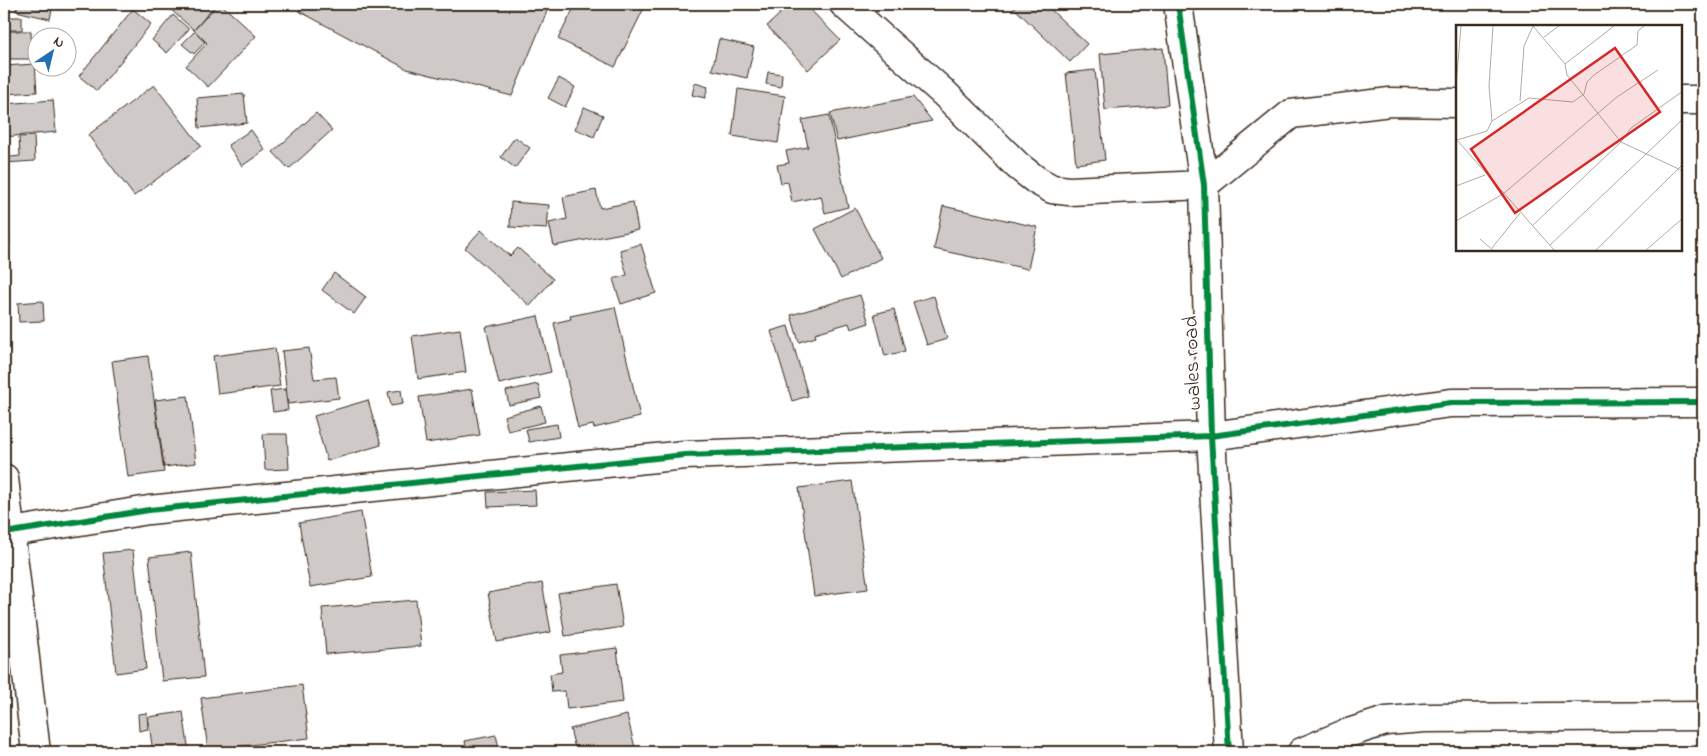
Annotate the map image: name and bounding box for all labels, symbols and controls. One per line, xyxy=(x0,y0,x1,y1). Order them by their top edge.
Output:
inset map xyxy=(1456,25,1682,251)
north arrow xyxy=(28,28,78,78)
text: N xyxy=(49,31,68,54)
street label: wales road xyxy=(1176,315,1210,411)

